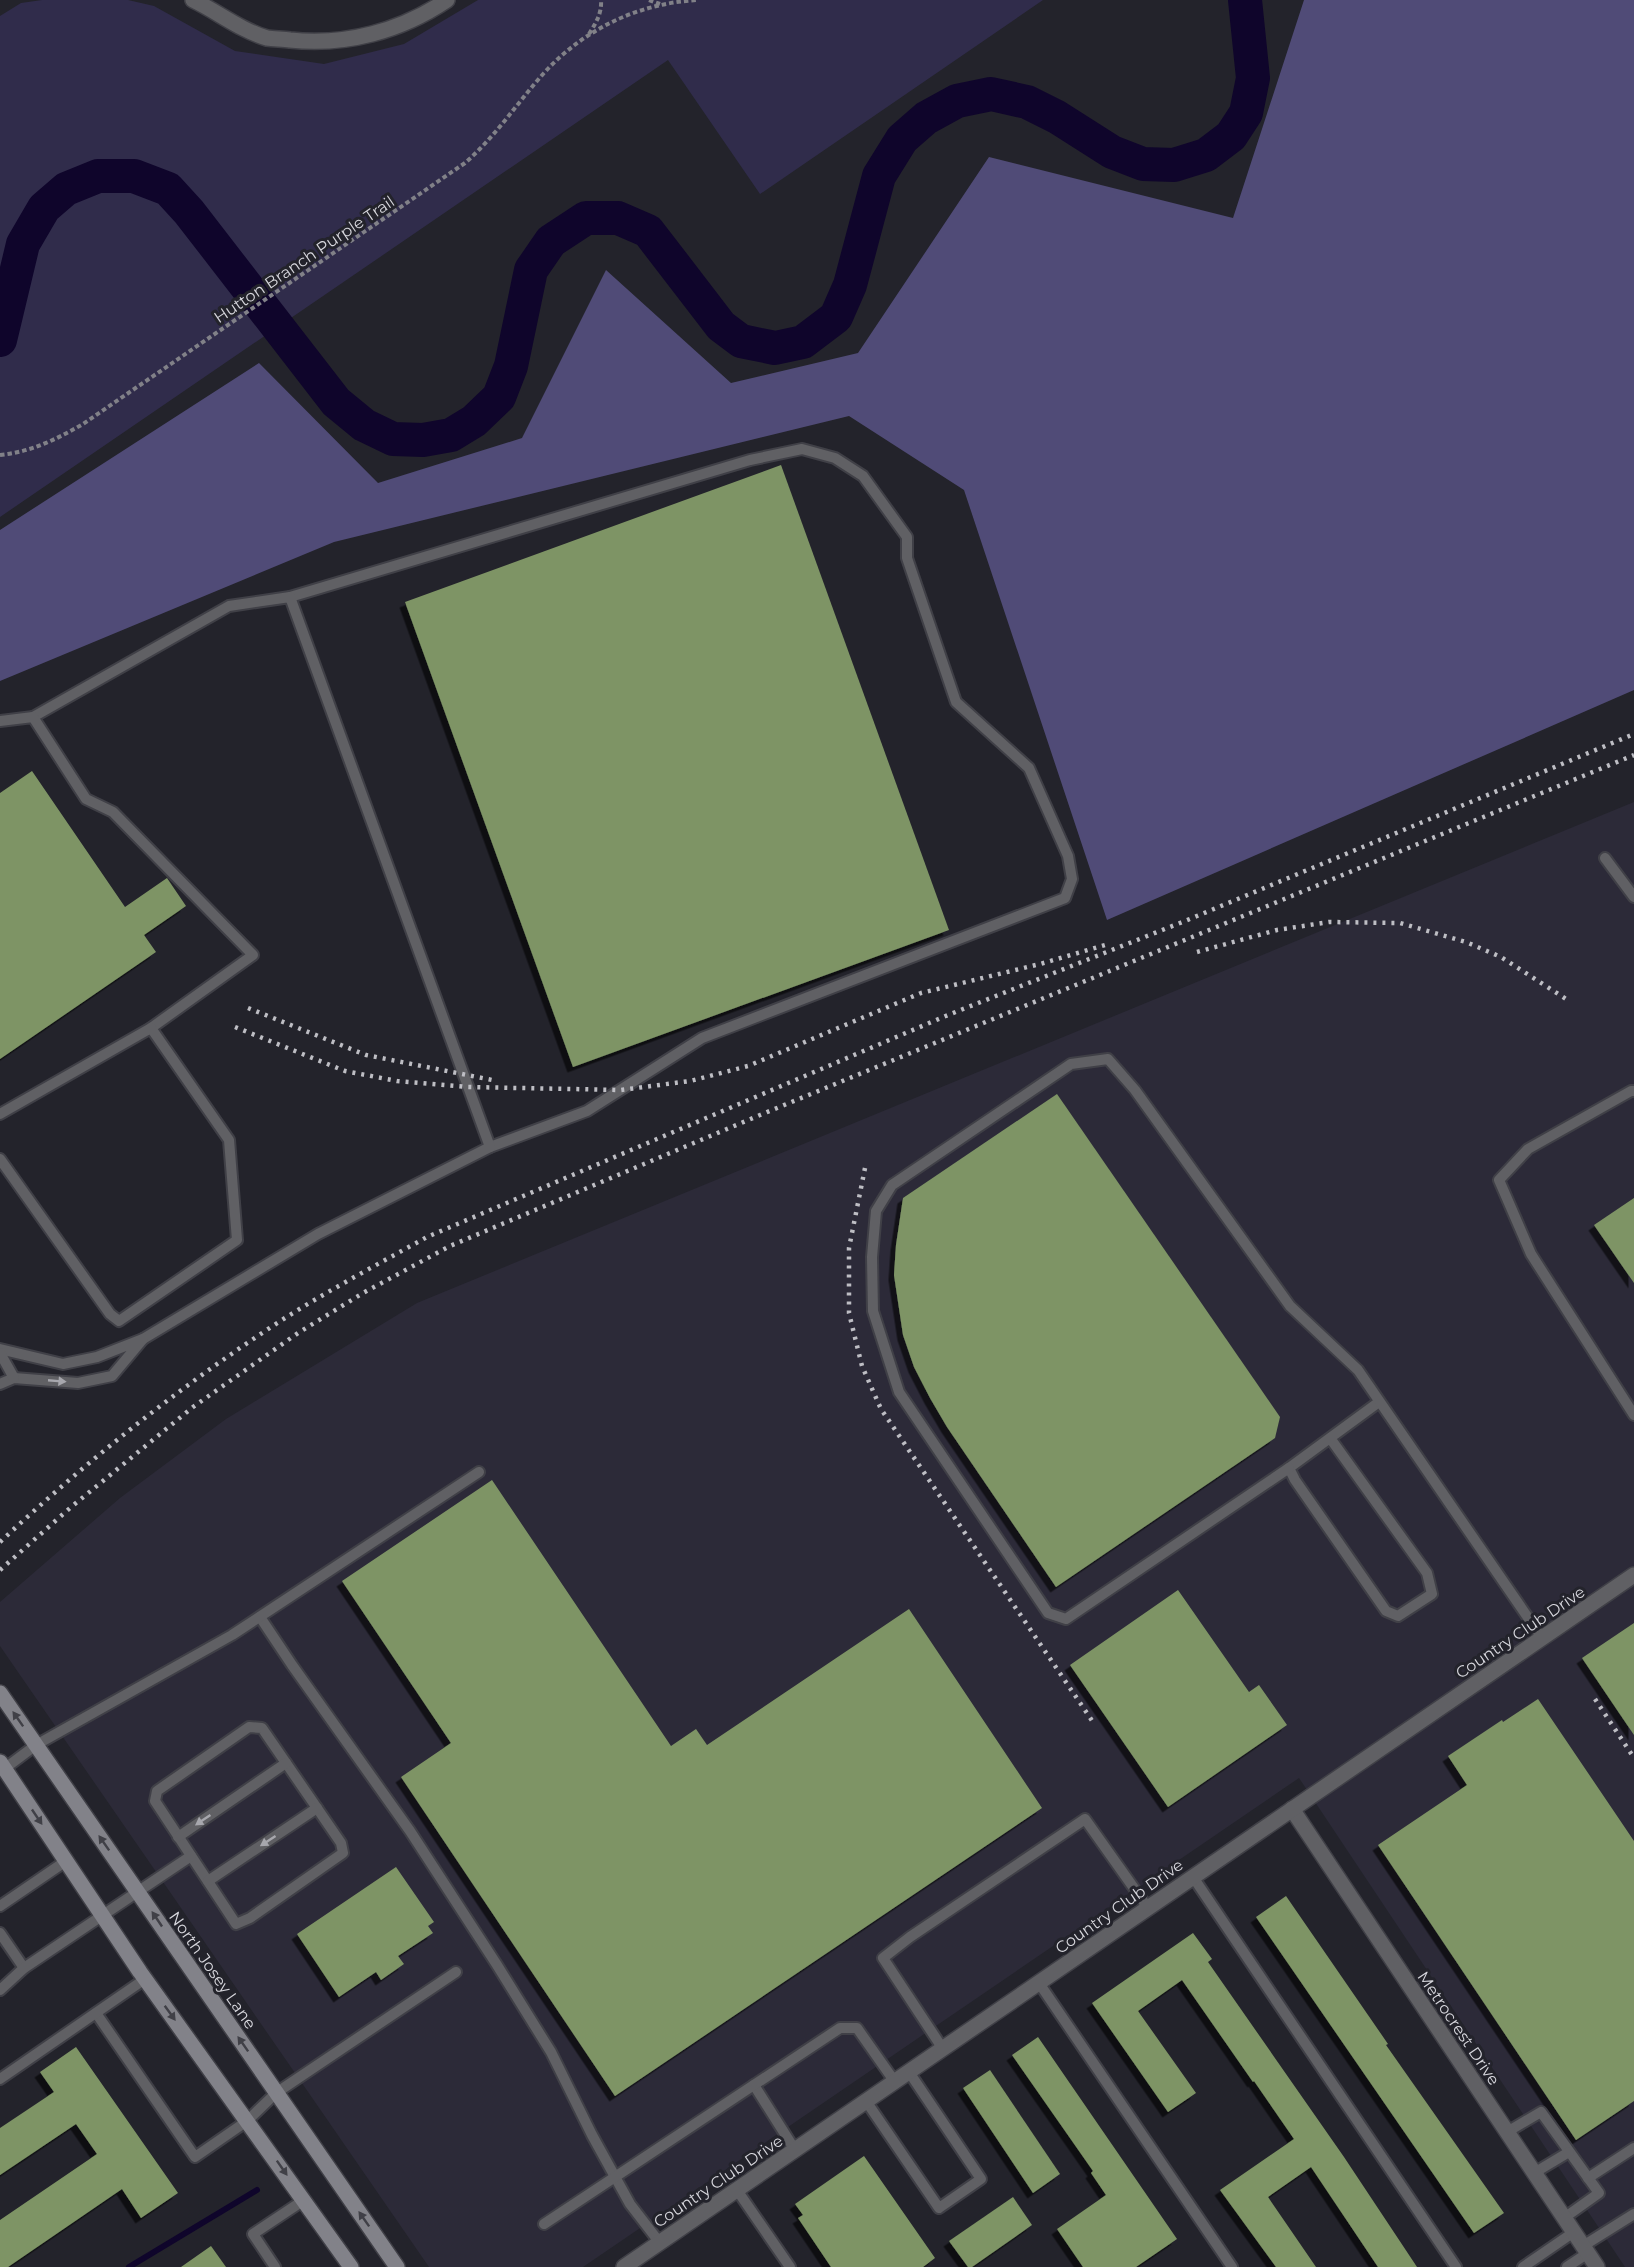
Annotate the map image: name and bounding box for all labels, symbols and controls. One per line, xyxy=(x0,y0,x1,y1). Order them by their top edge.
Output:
street label: Hutton Branch Purple Trail xyxy=(210,192,398,327)
one-way arrow xyxy=(48,1376,67,1386)
street label: Country Club Drive xyxy=(1452,1582,1588,1683)
one-way arrow xyxy=(13,1711,24,1727)
one-way arrow xyxy=(31,1809,43,1825)
one-way arrow xyxy=(195,1814,211,1825)
one-way arrow xyxy=(99,1835,110,1851)
one-way arrow xyxy=(260,1835,276,1846)
street label: Country Club Drive xyxy=(1052,1855,1187,1958)
street label: North Josey Lane xyxy=(165,1908,260,2033)
one-way arrow xyxy=(152,1911,163,1927)
street label: Metrocrest Drive xyxy=(1414,1968,1504,2089)
one-way arrow xyxy=(164,2005,176,2021)
one-way arrow xyxy=(237,2037,249,2053)
street label: Country Club Drive xyxy=(650,2131,786,2232)
one-way arrow xyxy=(276,2160,288,2176)
one-way arrow xyxy=(359,2211,370,2227)

